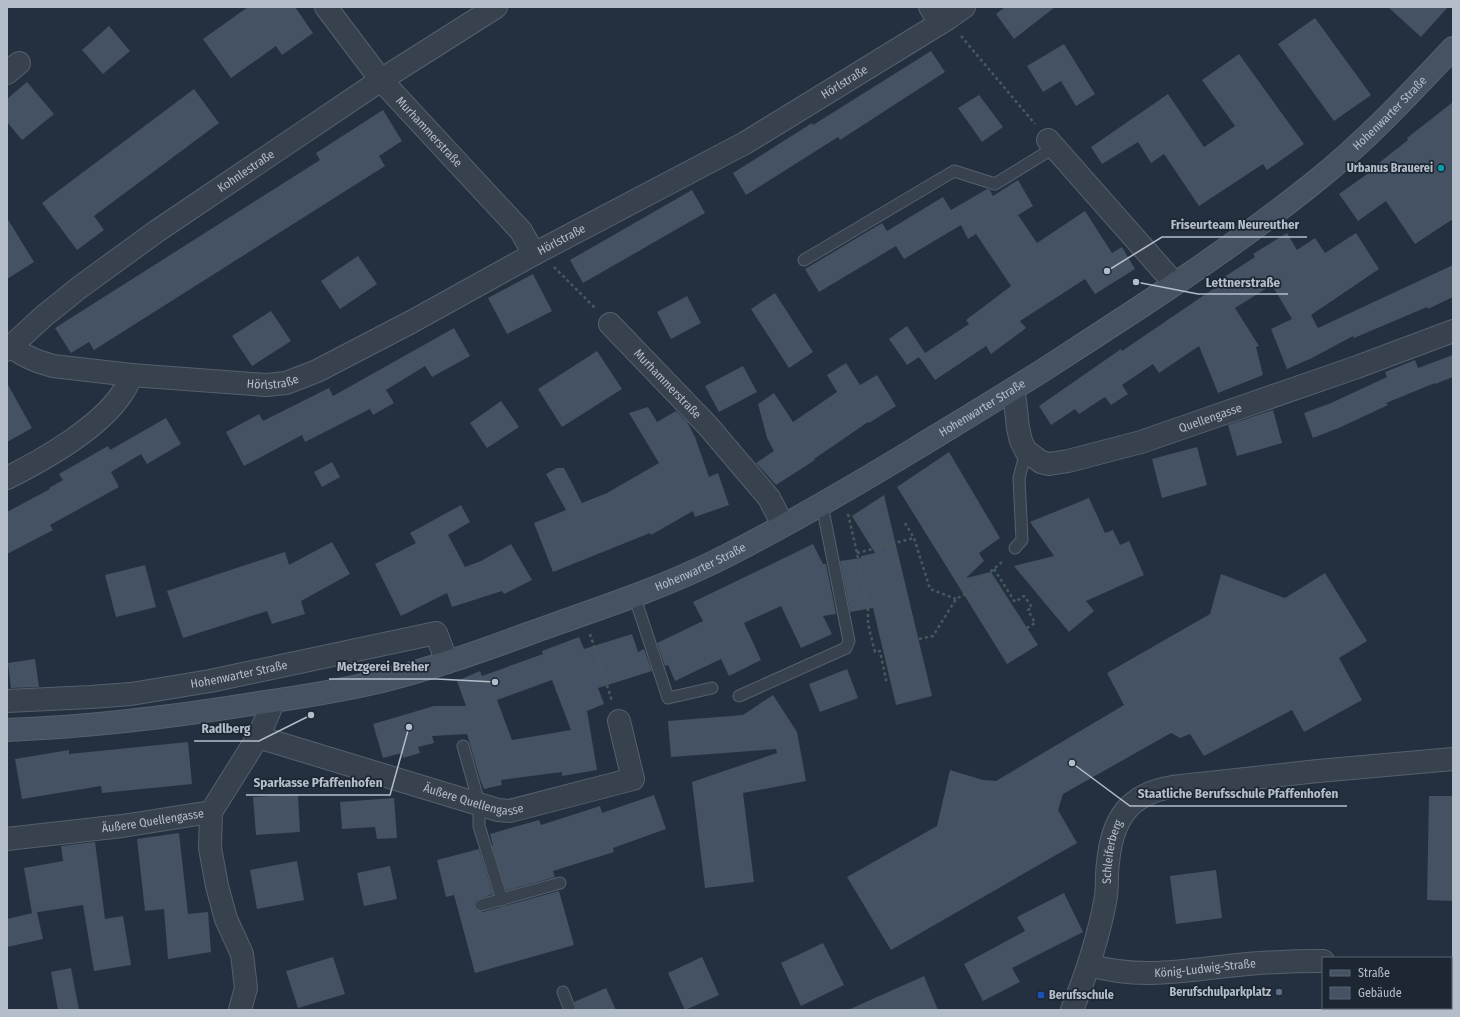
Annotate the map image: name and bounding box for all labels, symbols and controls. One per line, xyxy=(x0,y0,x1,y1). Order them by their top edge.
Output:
street label: Hörlstraße xyxy=(819,62,870,102)
street label: Hohenwarter Straße xyxy=(1350,73,1430,153)
street label: Murhammerstraße xyxy=(393,94,465,170)
street label: Kohnlestraße xyxy=(215,147,277,195)
place label: Urbanus Brauerei xyxy=(1347,161,1433,175)
marker: Urbanus Brauerei xyxy=(1436,163,1446,173)
callout: Friseurteam Neureuther xyxy=(1162,212,1307,237)
text: Friseurteam Neureuther xyxy=(1171,217,1300,232)
street label: Hörlstraße xyxy=(535,221,588,258)
callout: Lettnerstraße xyxy=(1198,269,1288,294)
text: Lettnerstraße xyxy=(1206,275,1281,290)
street label: Murhammerstraße xyxy=(631,346,704,421)
street label: Hörlstraße xyxy=(246,372,301,392)
street label: Hohenwarter Straße xyxy=(937,376,1028,440)
street label: Quellengasse xyxy=(1177,401,1244,435)
street label: Hohenwarter Straße xyxy=(653,540,748,594)
callout: Metzgerei Breher xyxy=(329,654,437,679)
street label: Hohenwarter Straße xyxy=(190,658,289,691)
text: Metzgerei Breher xyxy=(337,659,429,674)
callout: Radlberg xyxy=(194,716,259,741)
text: Radlberg xyxy=(201,721,251,736)
callout: Sparkasse Pfaffenhofen xyxy=(246,770,390,795)
text: Sparkasse Pfaffenhofen xyxy=(254,775,383,790)
street label: Äußere Quellengasse xyxy=(422,780,525,818)
callout: Staatliche Berufsschule Pfaffenhofen xyxy=(1130,781,1347,806)
text: Staatliche Berufsschule Pfaffenhofen xyxy=(1138,786,1339,801)
street label: Äußere Quellengasse xyxy=(101,806,205,835)
street label: Schleiferberg xyxy=(1100,817,1126,884)
street label: König-Ludwig-Straße xyxy=(1154,956,1256,980)
legend xyxy=(1322,957,1452,1009)
text: Straße xyxy=(1358,966,1390,980)
place label: Berufschulparkplatz xyxy=(1170,985,1271,999)
text: Gebäude xyxy=(1358,986,1402,1000)
marker: Berufschulparkplatz xyxy=(1274,987,1284,997)
place label: Berufsschule xyxy=(1049,988,1114,1002)
marker: Berufsschule xyxy=(1036,990,1046,1000)

